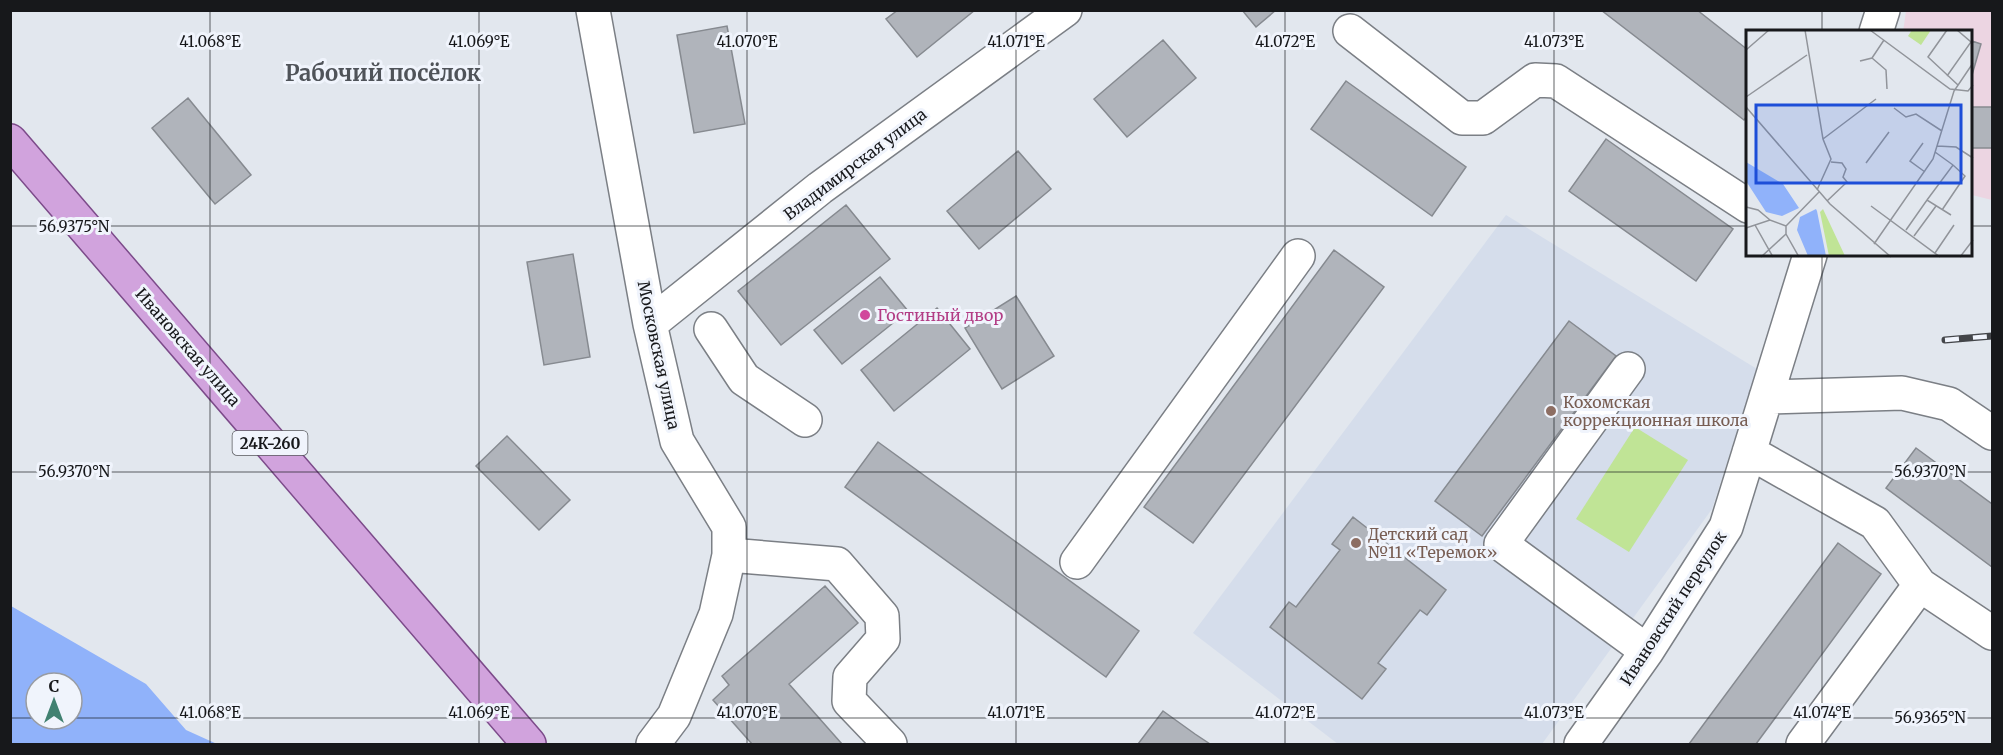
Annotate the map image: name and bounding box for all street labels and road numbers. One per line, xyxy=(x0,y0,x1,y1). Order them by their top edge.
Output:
street label: Владимирская улица xyxy=(780,104,931,224)
street label: Московская улица xyxy=(633,279,685,432)
street label: Ивановская улица xyxy=(131,284,245,411)
road number: 24К-260 xyxy=(232,431,308,455)
street label: Ивановский переулок xyxy=(1616,527,1730,689)

